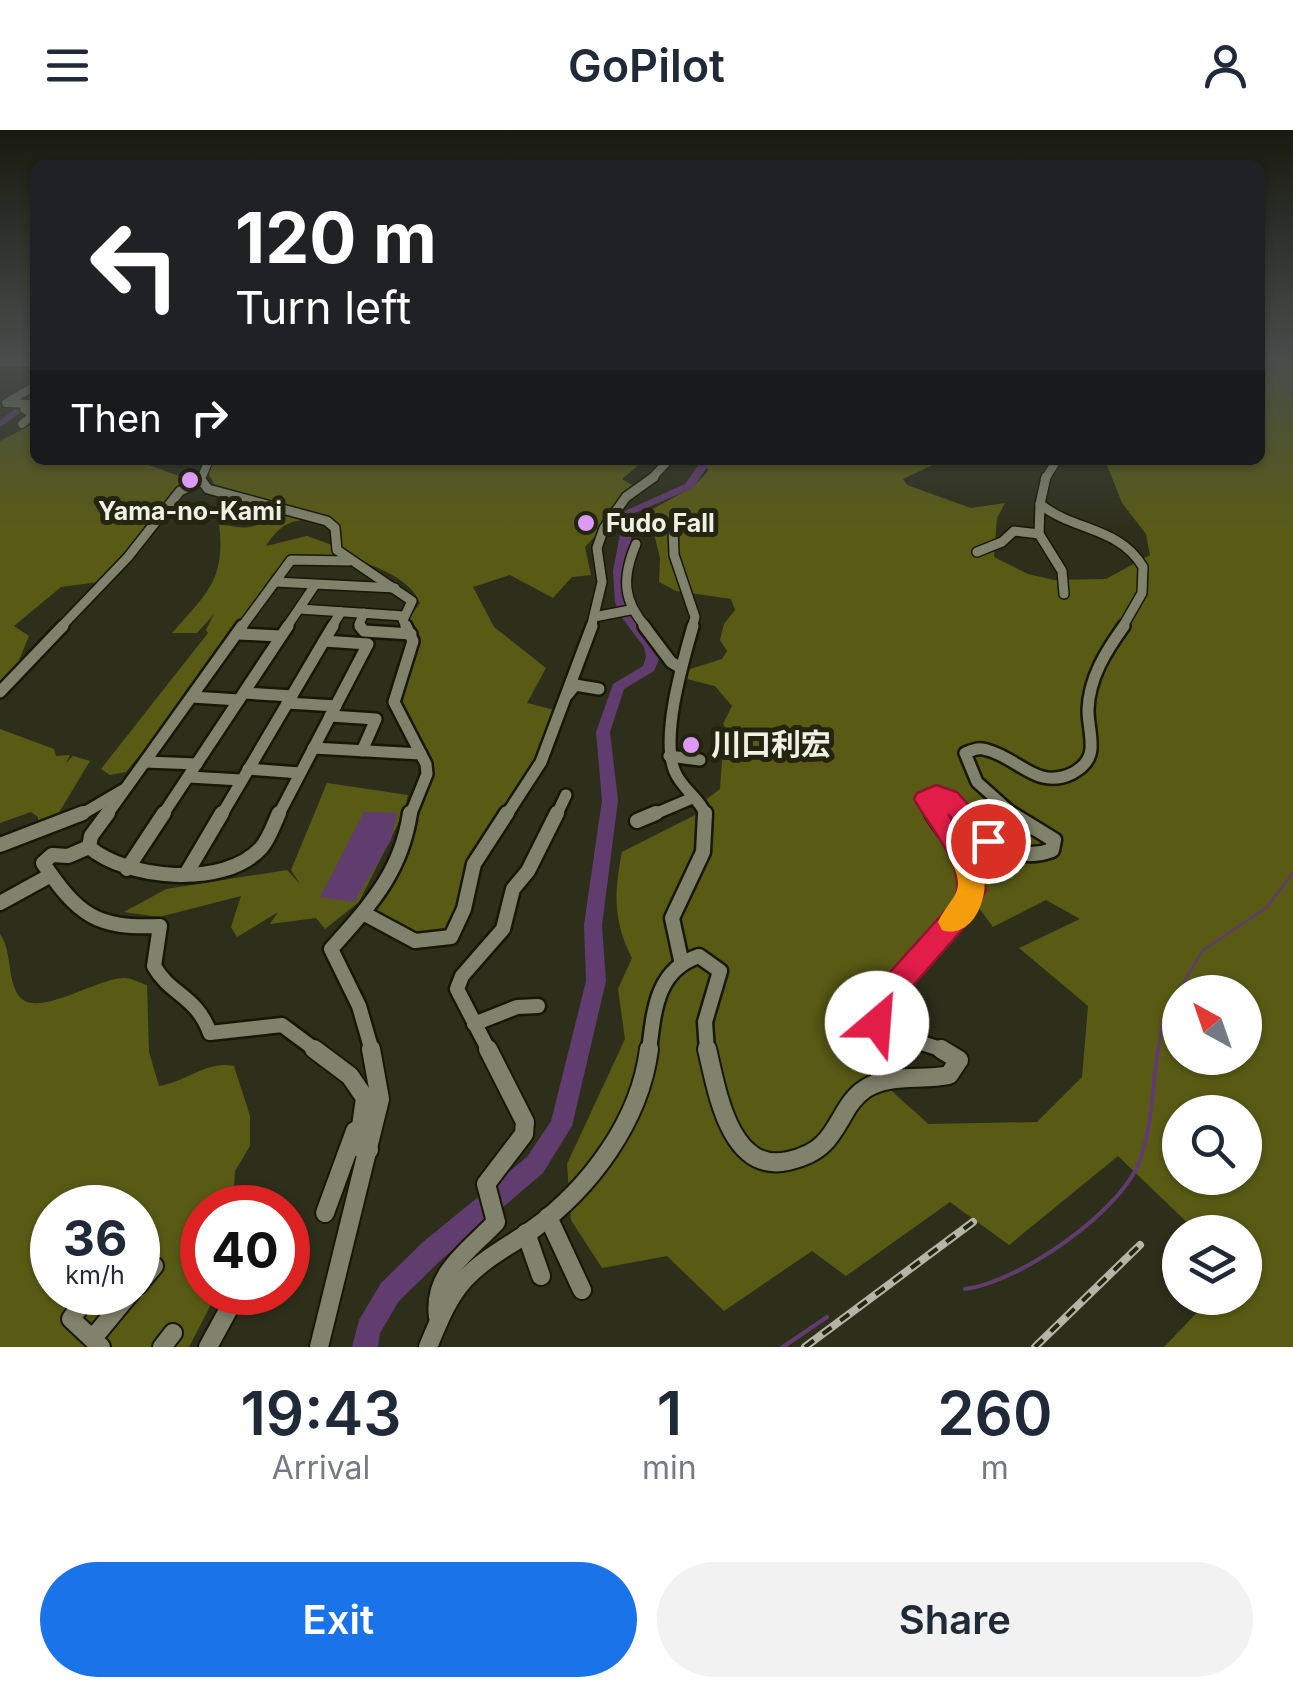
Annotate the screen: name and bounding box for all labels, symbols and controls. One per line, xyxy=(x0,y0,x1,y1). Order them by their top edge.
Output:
icon: menu xyxy=(40,38,95,93)
text: GoPilot xyxy=(568,38,725,93)
icon: person xyxy=(1198,38,1253,93)
text: 120 m xyxy=(235,195,437,280)
icon: left xyxy=(70,200,200,330)
text: Turn left xyxy=(235,280,411,335)
icon: right xyxy=(182,390,237,445)
text: Then xyxy=(70,395,162,441)
marker: Yama-no-Kami xyxy=(179,469,201,491)
place label: Yama-no-Kami xyxy=(98,496,282,526)
place label: Fudo Fall xyxy=(606,508,715,538)
marker: Fudo Fall xyxy=(575,512,597,534)
place label: 川口利宏 xyxy=(711,726,831,762)
marker: 川口利宏 xyxy=(680,734,702,756)
pin xyxy=(946,799,1031,884)
icon: arrive xyxy=(961,814,1016,869)
position arrow xyxy=(825,971,929,1075)
north arrow xyxy=(1162,975,1262,1075)
map controls xyxy=(1162,975,1262,1315)
button: search xyxy=(1162,1095,1262,1195)
speed limit sign: 40 xyxy=(180,1185,310,1315)
text: 36 xyxy=(63,1208,127,1268)
button: layers xyxy=(1162,1215,1262,1315)
text: km/h xyxy=(65,1260,125,1290)
text: 19:43 xyxy=(240,1377,402,1449)
text: 1 xyxy=(657,1377,682,1449)
text: 260 xyxy=(937,1377,1053,1449)
text: Arrival xyxy=(272,1448,370,1487)
text: min xyxy=(642,1448,697,1487)
text: m xyxy=(981,1448,1009,1487)
button: Exit xyxy=(40,1562,637,1677)
button: Share xyxy=(657,1562,1253,1677)

